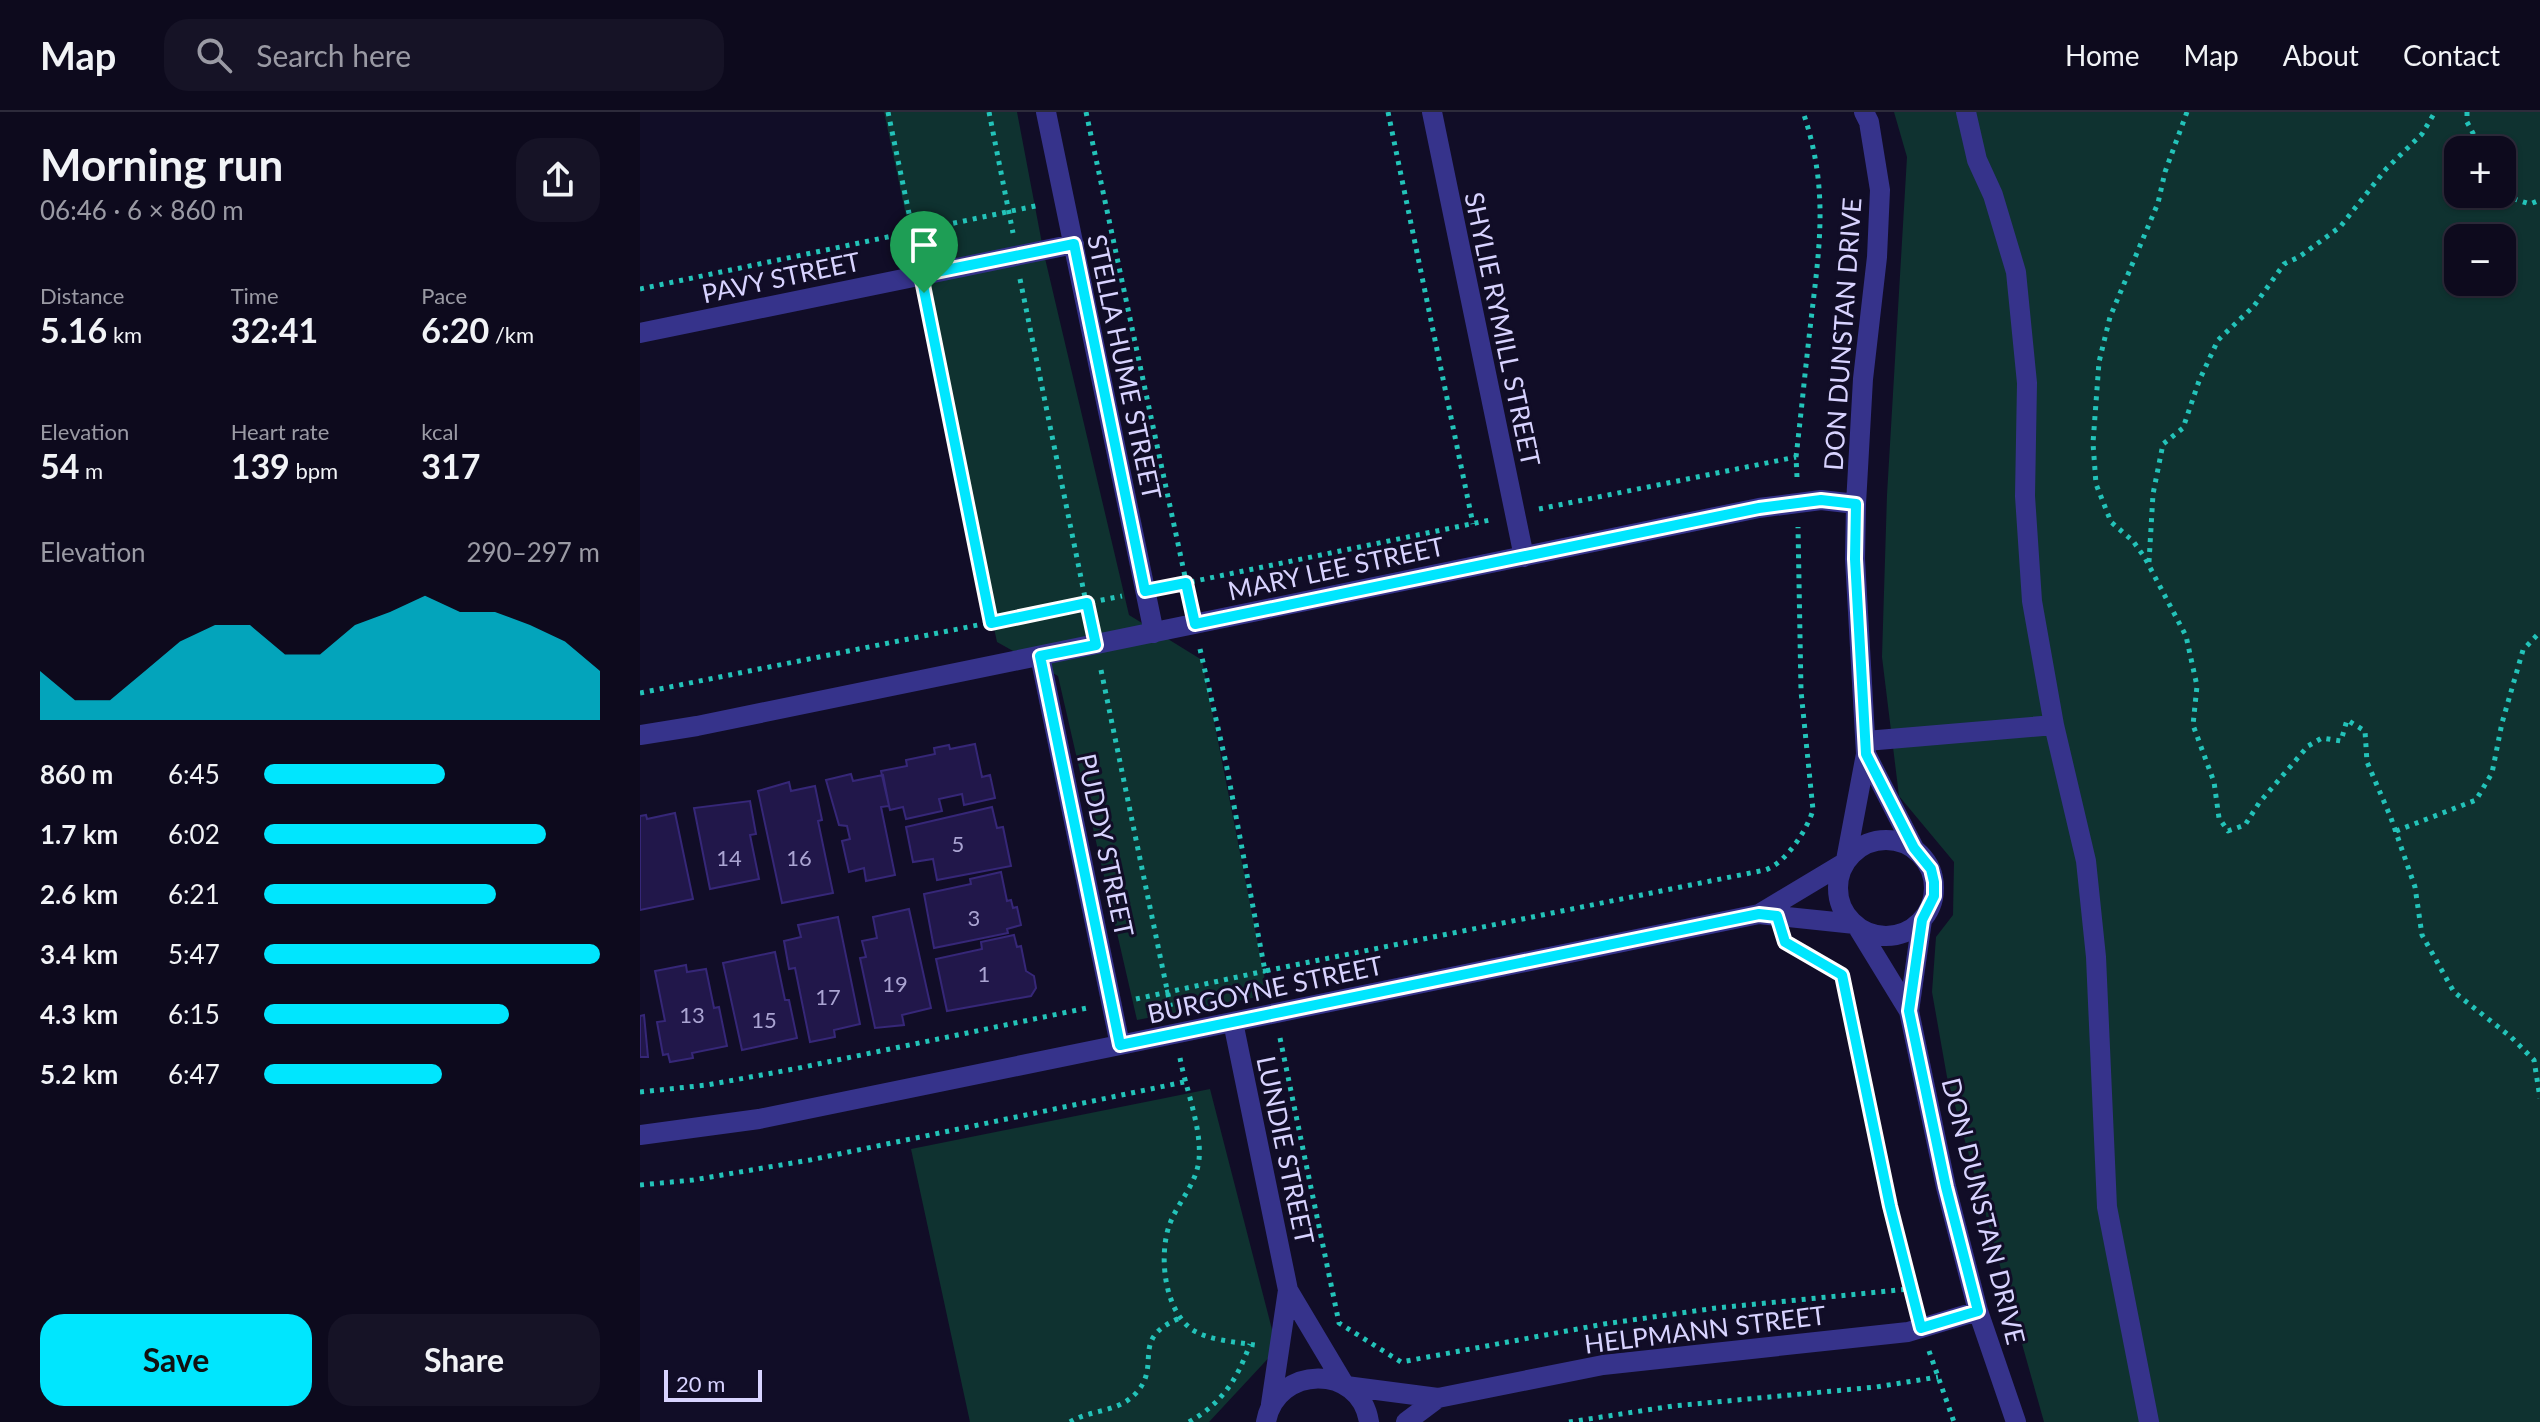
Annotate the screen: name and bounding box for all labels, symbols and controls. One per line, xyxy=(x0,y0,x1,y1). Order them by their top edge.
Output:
search box xyxy=(164,19,724,91)
text: Map xyxy=(40,32,116,78)
icon: search xyxy=(192,33,236,77)
text: Search here xyxy=(256,37,411,73)
text: Home xyxy=(2065,38,2140,72)
text: Map xyxy=(2184,38,2239,72)
text: About xyxy=(2283,38,2359,72)
text: Contact xyxy=(2403,38,2500,72)
map controls xyxy=(2444,136,2516,296)
button: + xyxy=(2444,136,2516,208)
text: Morning run xyxy=(40,138,283,190)
button: share xyxy=(516,138,600,222)
street label: SHYLIE RYMILL STREET xyxy=(1458,189,1548,469)
text: 06:46 · 6 × 860 m xyxy=(40,194,244,226)
street label: DON DUNSTAN DRIVE xyxy=(1816,196,1868,472)
pin xyxy=(890,211,958,293)
icon: arrive xyxy=(902,223,946,267)
button: − xyxy=(2444,224,2516,296)
street label: STELLA HUME STREET xyxy=(1081,231,1169,503)
street label: PAVY STREET xyxy=(699,245,863,309)
text: Distance xyxy=(40,282,124,309)
text: Time xyxy=(231,282,279,309)
text: Pace xyxy=(421,282,467,309)
text: 5.16 xyxy=(40,309,107,350)
text: 32:41 xyxy=(231,309,318,350)
text: 6:20 xyxy=(421,309,489,350)
text: km xyxy=(107,321,142,348)
text: /km xyxy=(489,321,534,348)
text: Elevation xyxy=(40,418,129,445)
text: Heart rate xyxy=(231,418,329,445)
text: kcal xyxy=(421,418,459,445)
text: 54 xyxy=(40,445,79,486)
text: 139 xyxy=(231,445,290,486)
text: 317 xyxy=(421,445,481,486)
text: m xyxy=(79,457,103,484)
text: bpm xyxy=(290,457,338,484)
street label: MARY LEE STREET xyxy=(1225,529,1447,607)
text: Elevation xyxy=(40,536,146,568)
text: 290–297 m xyxy=(466,536,600,568)
street label: PUDDY STREET xyxy=(1071,751,1141,939)
text: 860 m xyxy=(40,758,113,790)
text: 6:45 xyxy=(168,758,220,790)
text: 1.7 km xyxy=(40,818,118,850)
text: 6:02 xyxy=(168,818,220,850)
house number: 5 xyxy=(952,830,964,857)
house number: 14 xyxy=(716,844,742,871)
house number: 16 xyxy=(786,844,812,871)
text: 2.6 km xyxy=(40,878,118,910)
text: 6:21 xyxy=(168,878,220,910)
house number: 3 xyxy=(968,904,980,931)
text: 3.4 km xyxy=(40,938,118,970)
text: 5:47 xyxy=(168,938,220,970)
street label: BURGOYNE STREET xyxy=(1144,948,1386,1030)
house number: 1 xyxy=(978,960,990,987)
house number: 19 xyxy=(882,970,908,997)
house number: 17 xyxy=(815,983,841,1010)
text: 4.3 km xyxy=(40,998,118,1030)
text: 6:15 xyxy=(168,998,220,1030)
house number: 13 xyxy=(679,1001,705,1028)
house number: 15 xyxy=(751,1006,777,1033)
street label: LUNDIE STREET xyxy=(1250,1053,1322,1247)
text: 5.2 km xyxy=(40,1058,118,1090)
text: 6:47 xyxy=(168,1058,220,1090)
street label: DON DUNSTAN DRIVE xyxy=(1935,1074,2033,1348)
street label: HELPMANN STREET xyxy=(1582,1298,1828,1360)
button: Save xyxy=(40,1314,312,1406)
button: Share xyxy=(328,1314,600,1406)
scale bar xyxy=(664,1366,762,1402)
text: 20 m xyxy=(676,1370,725,1397)

